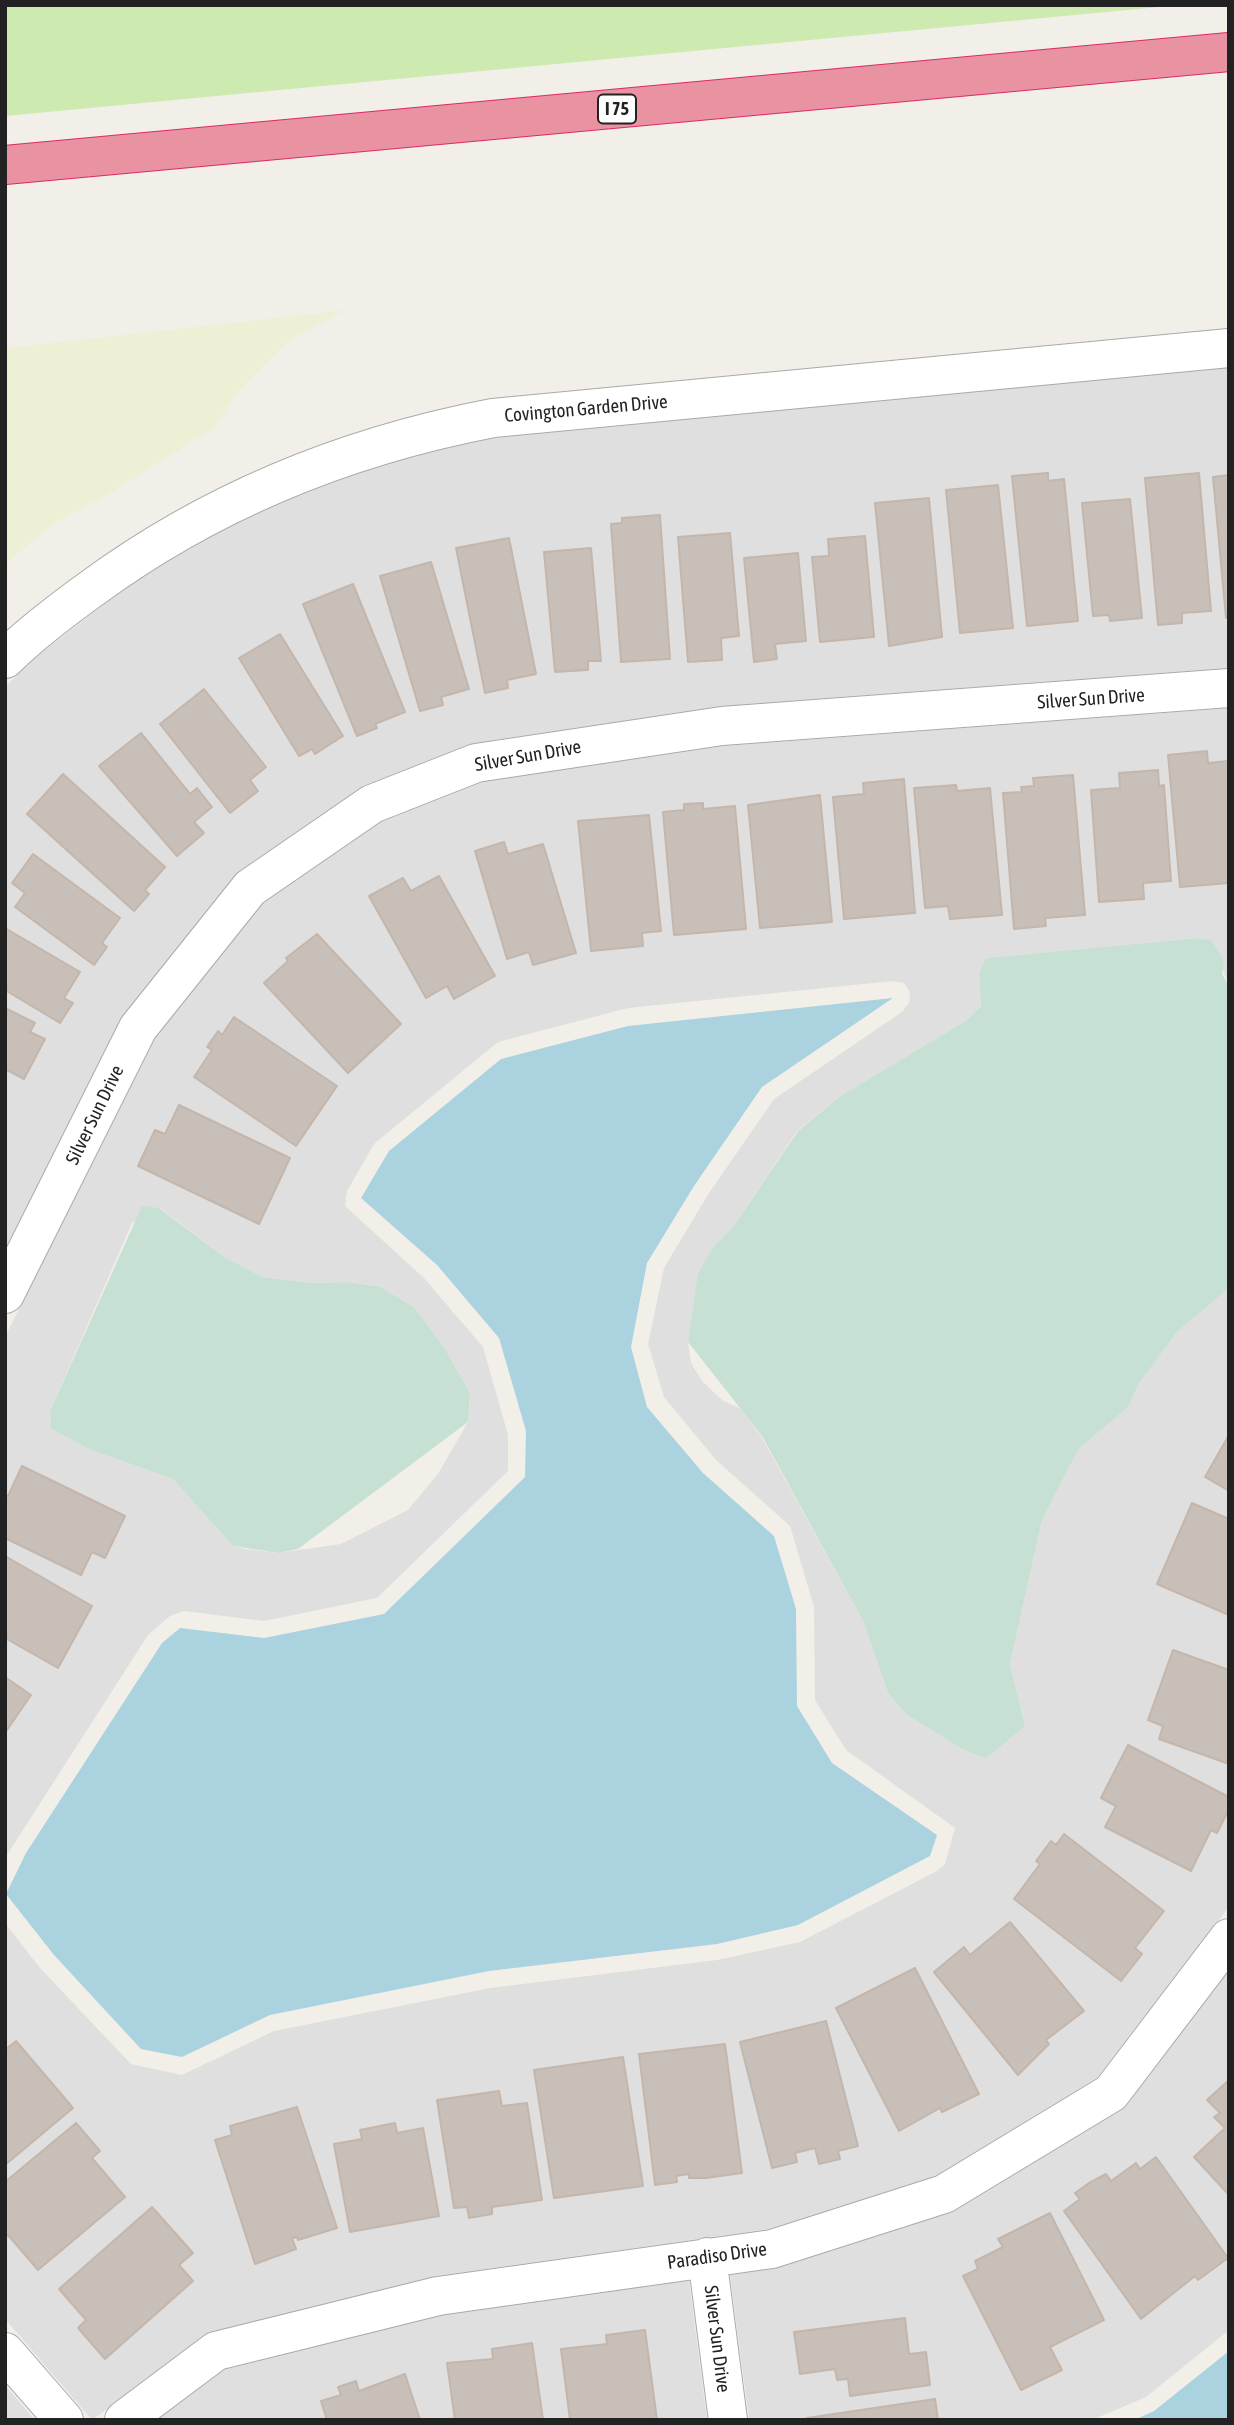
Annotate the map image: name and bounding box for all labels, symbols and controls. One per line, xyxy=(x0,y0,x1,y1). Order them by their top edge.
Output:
road number: I 75 xyxy=(598,94,636,124)
street label: Covington Garden Drive xyxy=(503,391,669,427)
street label: Silver Sun Drive xyxy=(1037,684,1145,714)
street label: Silver Sun Drive xyxy=(473,735,583,777)
street label: Silver Sun Drive xyxy=(61,1062,129,1168)
street label: Paradiso Drive xyxy=(666,2238,768,2274)
street label: Silver Sun Drive xyxy=(699,2284,735,2394)

